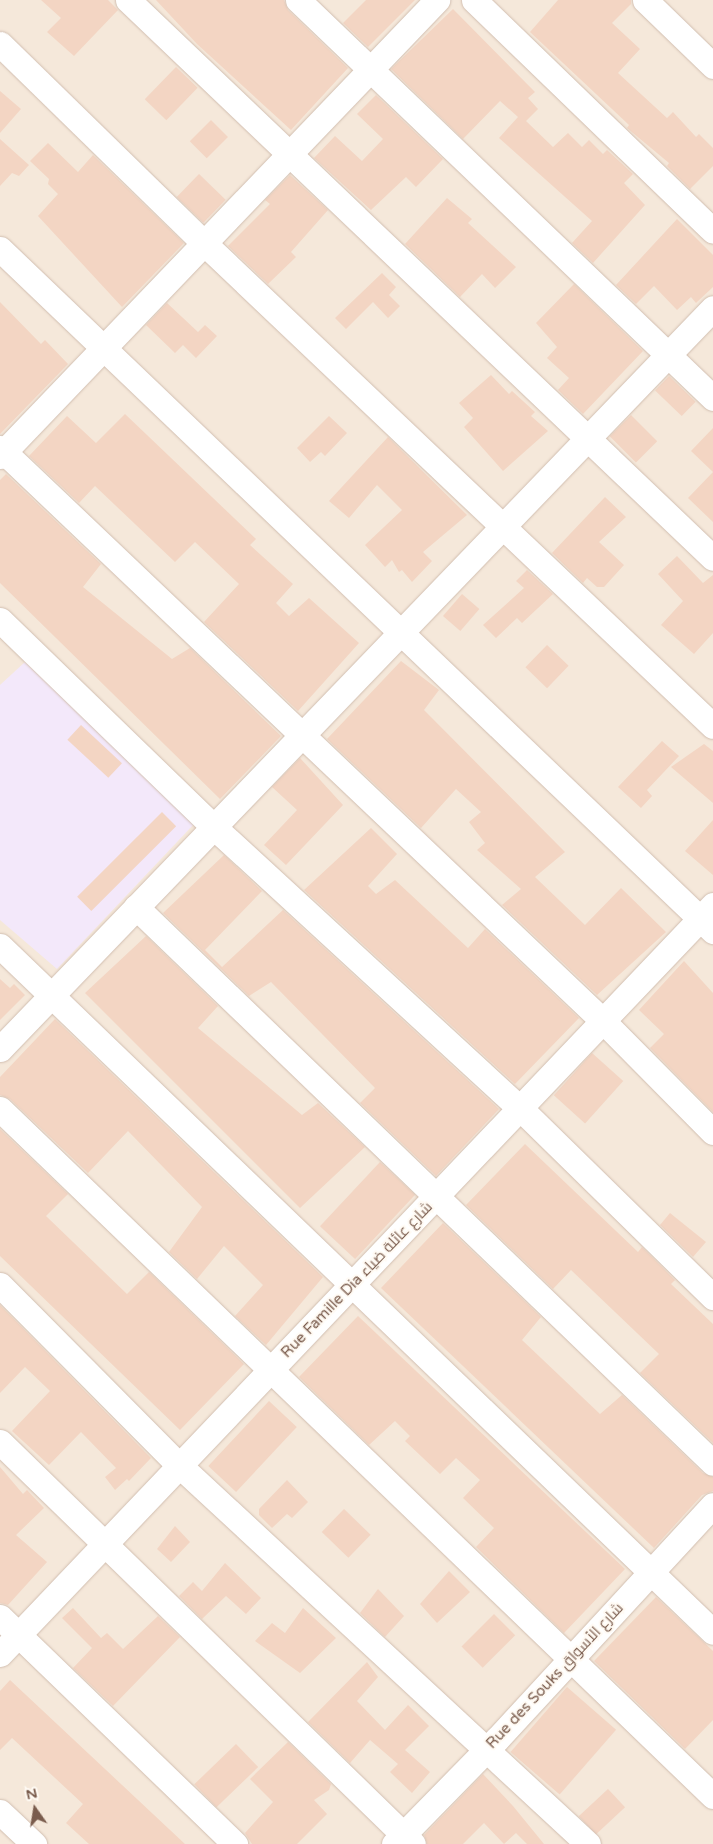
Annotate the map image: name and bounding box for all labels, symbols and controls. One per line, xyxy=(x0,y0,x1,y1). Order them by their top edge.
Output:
street label: Rue Famille Dia شارع عائلة ضياء xyxy=(278,1198,436,1362)
street label: Rue des Souks شارع الأسواق xyxy=(483,1599,627,1753)
north arrow xyxy=(10,1784,60,1834)
text: N xyxy=(24,1784,39,1803)

